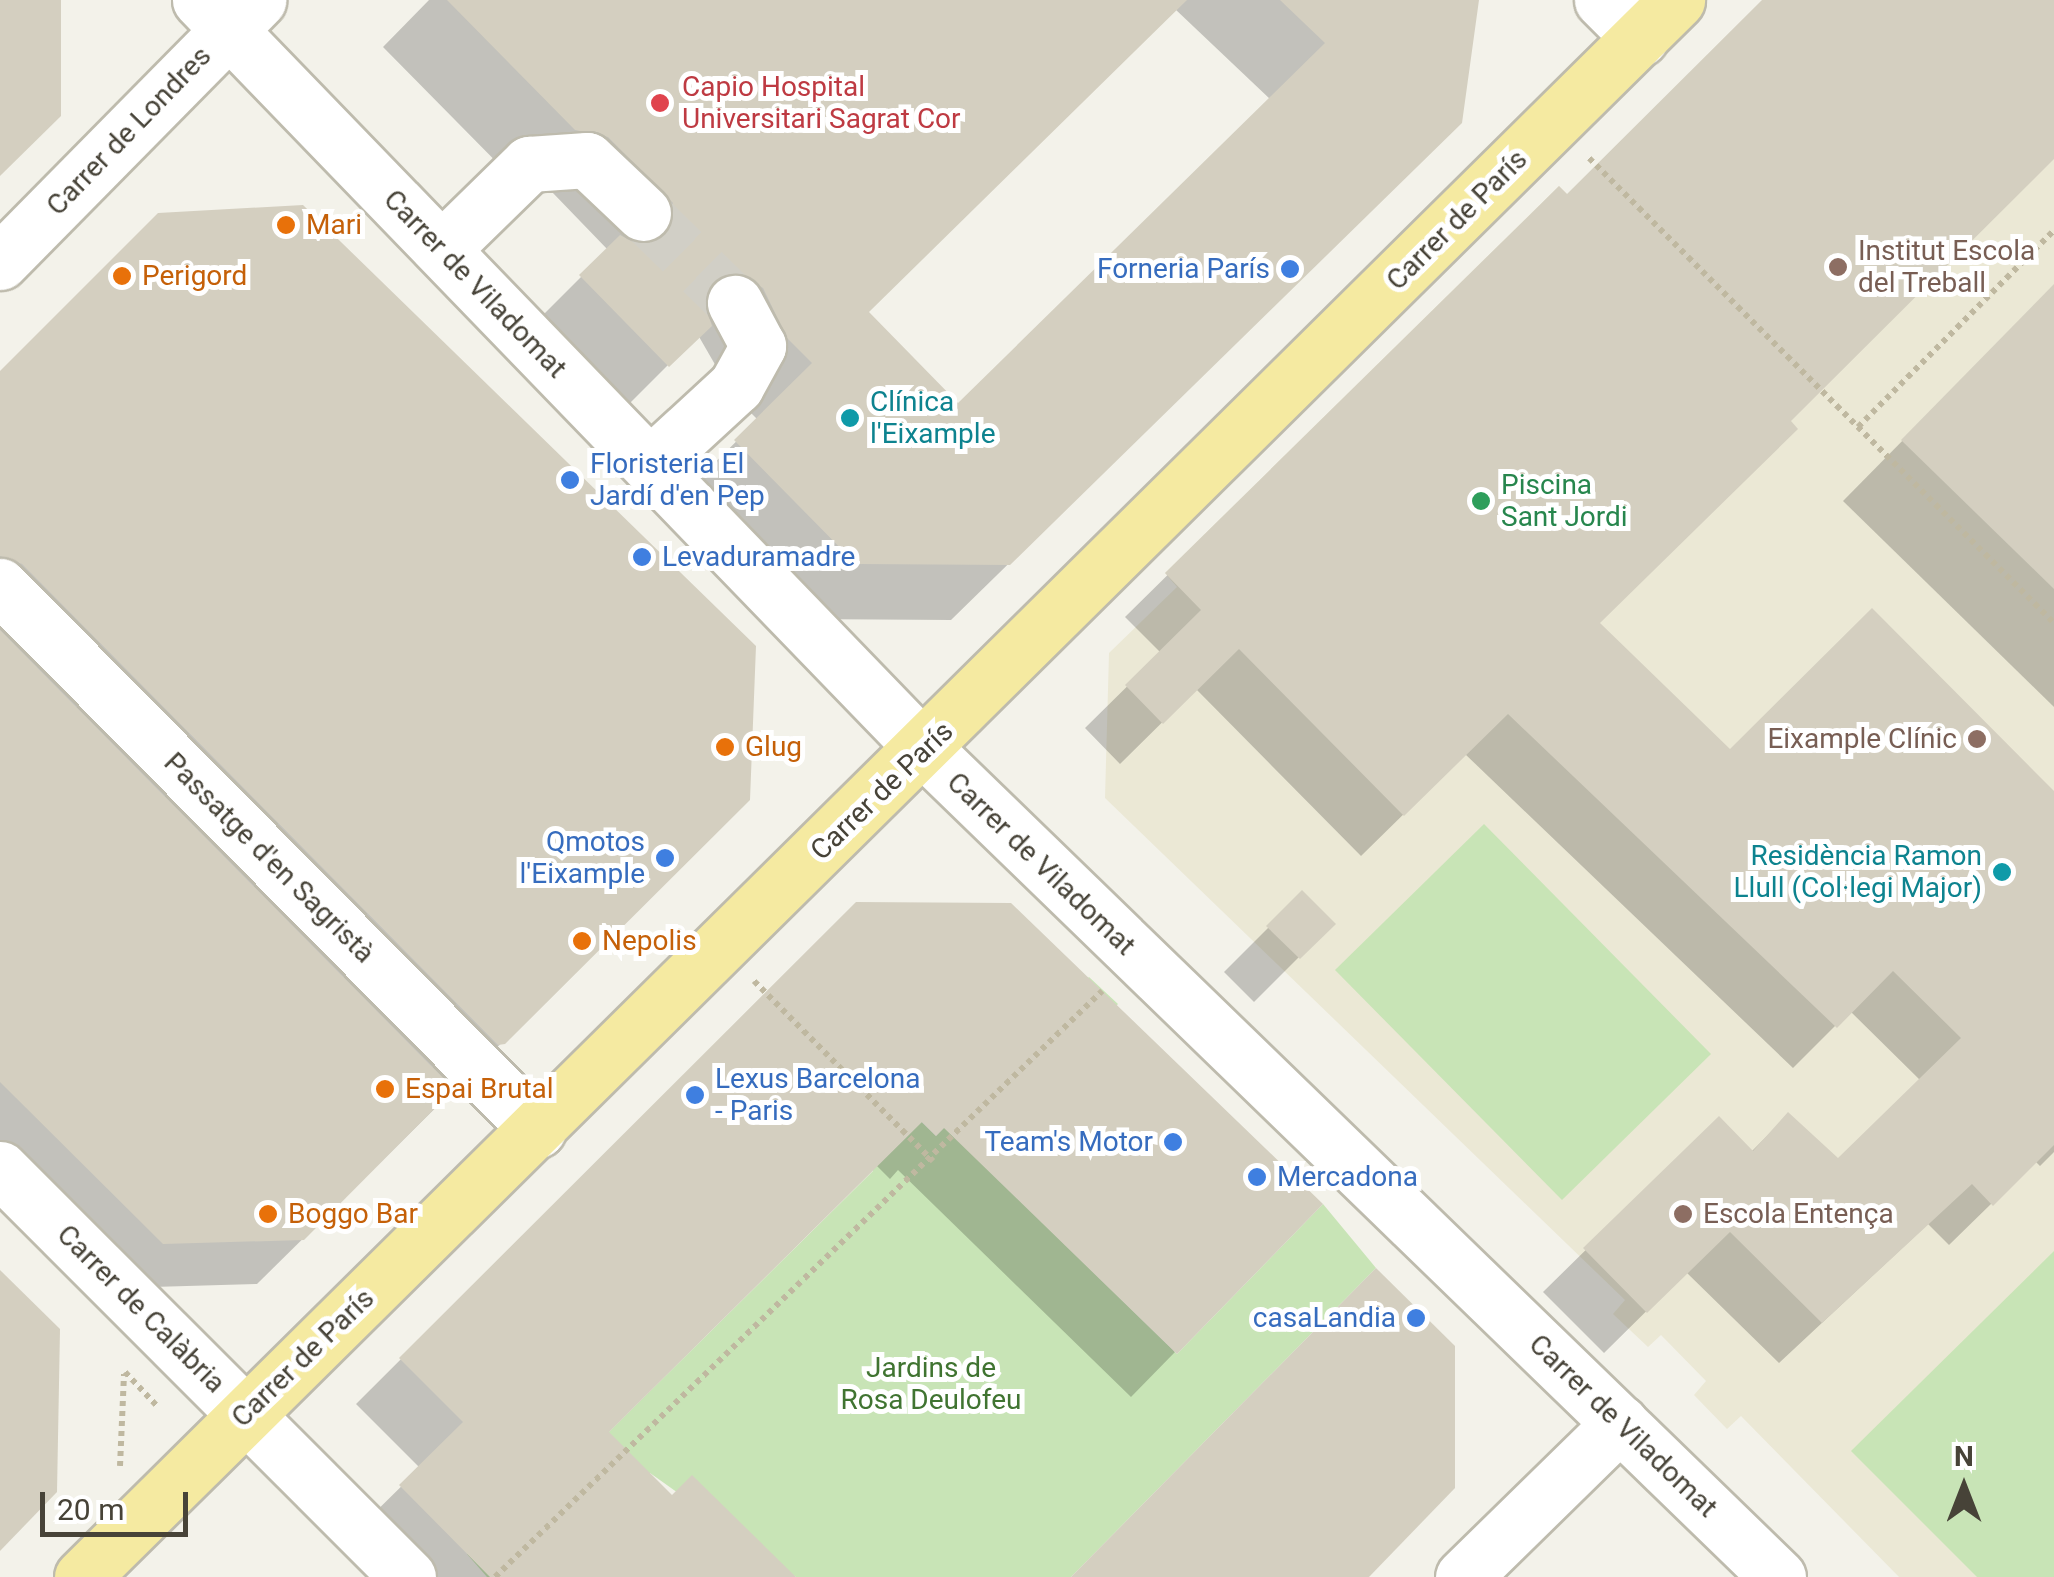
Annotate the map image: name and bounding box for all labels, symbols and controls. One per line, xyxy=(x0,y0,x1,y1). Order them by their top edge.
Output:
street label: Carrer de Londres xyxy=(40,40,218,222)
place label: Capio Hospital Universitari Sagrat Cor xyxy=(682,70,961,136)
marker: Capio Hospital Universitari Sagrat Cor xyxy=(647,90,673,116)
street label: Carrer de París xyxy=(1380,143,1534,297)
street label: Carrer de Viladomat xyxy=(377,183,573,385)
place label: Mari xyxy=(306,208,362,242)
marker: Mari xyxy=(275,214,297,236)
place label: Institut Escola del Treball xyxy=(1858,234,2035,300)
place label: Forneria París xyxy=(1097,252,1270,286)
marker: Institut Escola del Treball xyxy=(1827,256,1849,278)
marker: Forneria París xyxy=(1279,258,1301,280)
place label: Perigord xyxy=(142,259,247,293)
marker: Perigord xyxy=(111,265,133,287)
place label: Clínica l'Eixample xyxy=(870,385,995,451)
marker: Clínica l'Eixample xyxy=(839,407,861,429)
place label: Floristeria El Jardí d'en Pep xyxy=(590,447,765,513)
place label: Piscina Sant Jordi xyxy=(1501,468,1628,534)
marker: Floristeria El Jardí d'en Pep xyxy=(559,469,581,491)
marker: Piscina Sant Jordi xyxy=(1470,490,1492,512)
place label: Levaduramadre xyxy=(662,540,855,574)
marker: Levaduramadre xyxy=(631,546,653,568)
street label: Carrer de París xyxy=(804,715,960,867)
place label: Eixample Clínic xyxy=(1767,722,1957,756)
marker: Eixample Clínic xyxy=(1966,728,1988,750)
place label: Glug xyxy=(745,730,802,764)
marker: Glug xyxy=(714,736,736,758)
street label: Passatge d'en Sagristà xyxy=(157,746,381,970)
street label: Carrer de Viladomat xyxy=(940,766,1142,962)
place label: Qmotos l'Eixample xyxy=(520,825,645,891)
place label: Residència Ramon Llull (Col·legi Major) xyxy=(1734,839,1982,905)
marker: Qmotos l'Eixample xyxy=(654,847,676,869)
marker: Residència Ramon Llull (Col·legi Major) xyxy=(1991,861,2013,883)
place label: Nepolis xyxy=(602,924,697,958)
marker: Nepolis xyxy=(571,930,593,952)
place label: Lexus Barcelona - Paris xyxy=(715,1062,921,1128)
place label: Espai Brutal xyxy=(405,1072,554,1106)
marker: Espai Brutal xyxy=(374,1078,396,1100)
marker: Lexus Barcelona - Paris xyxy=(684,1084,706,1106)
place label: Team's Motor xyxy=(984,1125,1153,1159)
marker: Team's Motor xyxy=(1162,1131,1184,1153)
place label: Mercadona xyxy=(1277,1160,1418,1194)
marker: Mercadona xyxy=(1246,1166,1268,1188)
place label: Boggo Bar xyxy=(288,1197,418,1231)
place label: Escola Entença xyxy=(1703,1197,1894,1231)
marker: Boggo Bar xyxy=(257,1203,279,1225)
marker: Escola Entença xyxy=(1672,1203,1694,1225)
street label: Carrer de Calàbria xyxy=(50,1218,232,1400)
street label: Carrer de París xyxy=(225,1282,381,1434)
place label: casaLandia xyxy=(1253,1301,1396,1335)
marker: casaLandia xyxy=(1405,1307,1427,1329)
street label: Carrer de Viladomat xyxy=(1522,1328,1724,1524)
park label: Jardins de Rosa Deulofeu xyxy=(841,1351,1021,1417)
north arrow xyxy=(1914,1437,2014,1537)
text: N xyxy=(1954,1440,1974,1473)
scale bar xyxy=(45,1472,192,1534)
text: 20 m xyxy=(57,1492,124,1527)

